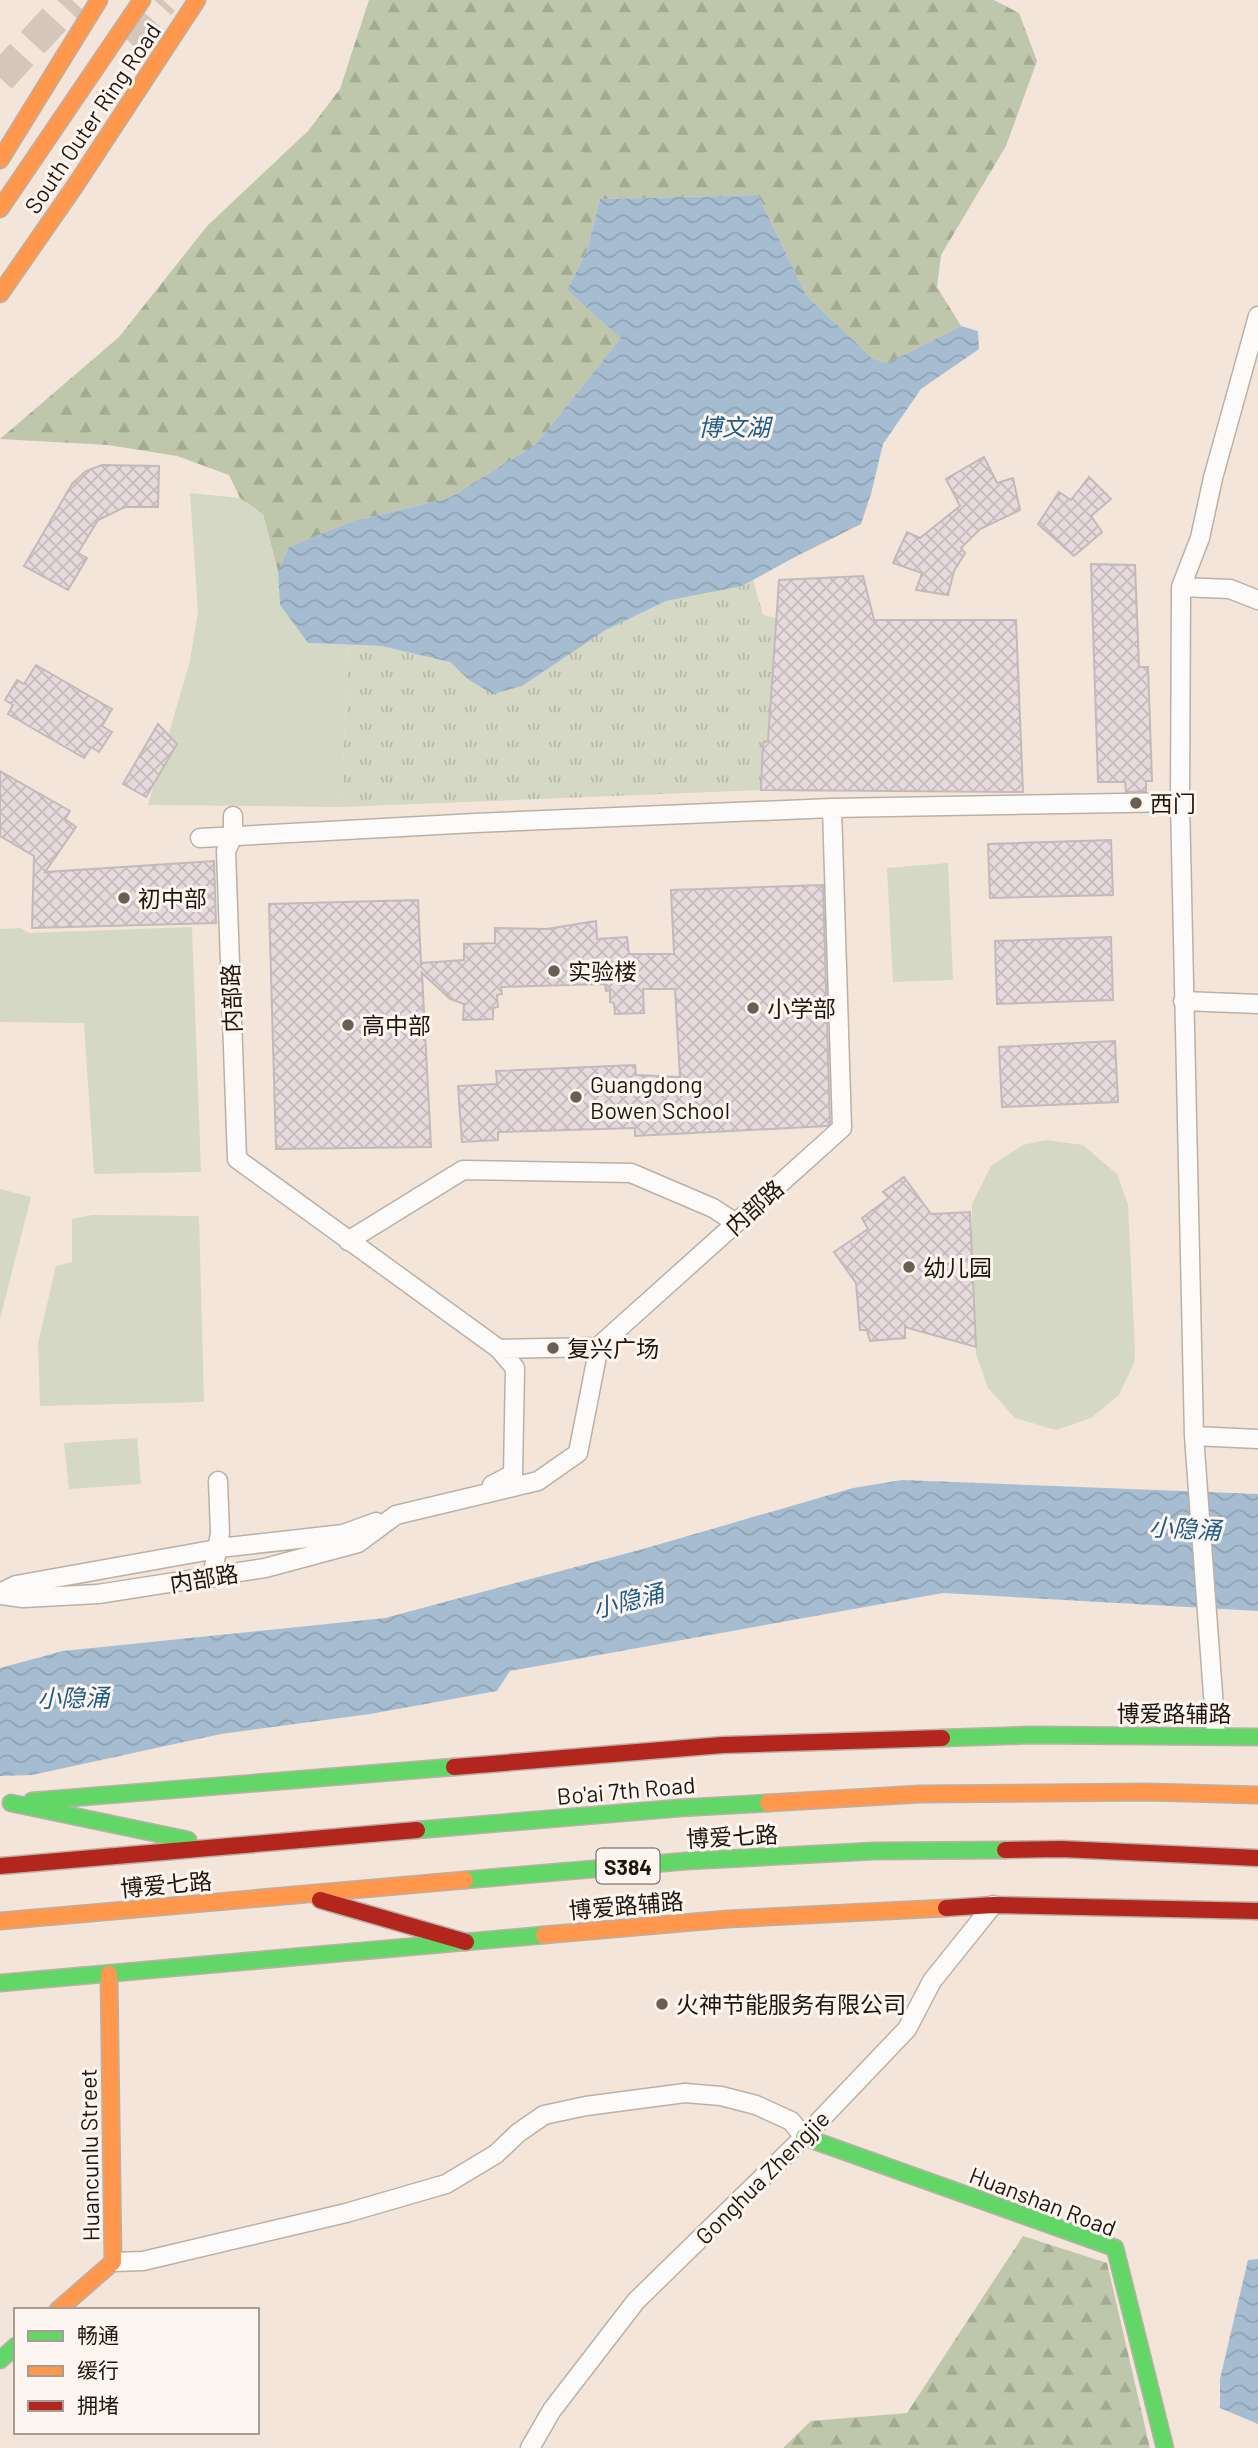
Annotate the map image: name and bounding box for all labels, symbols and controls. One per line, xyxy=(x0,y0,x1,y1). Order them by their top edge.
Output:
street label: South Outer Ring Road xyxy=(18,17,166,219)
water label: 博文湖 xyxy=(698,412,774,441)
place label: 西门 xyxy=(1150,789,1196,817)
marker: 西门 xyxy=(1128,795,1144,811)
place label: 初中部 xyxy=(138,884,207,912)
marker: 初中部 xyxy=(116,890,132,906)
place label: 实验楼 xyxy=(568,957,637,985)
street label: 内部路 xyxy=(216,963,246,1033)
marker: 实验楼 xyxy=(546,963,562,979)
place label: 小学部 xyxy=(767,994,836,1022)
marker: 小学部 xyxy=(745,1000,761,1016)
place label: 高中部 xyxy=(362,1011,431,1039)
marker: 高中部 xyxy=(340,1017,356,1033)
place label: Guangdong Bowen School xyxy=(590,1070,730,1124)
marker: Guangdong Bowen School xyxy=(568,1089,584,1105)
street label: 内部路 xyxy=(719,1174,789,1240)
place label: 幼儿园 xyxy=(923,1253,992,1281)
marker: 幼儿园 xyxy=(901,1259,917,1275)
place label: 复兴广场 xyxy=(567,1334,659,1362)
marker: 复兴广场 xyxy=(545,1340,561,1356)
water label: 小隐涌 xyxy=(1148,1512,1225,1545)
street label: 内部路 xyxy=(168,1559,240,1597)
water label: 小隐涌 xyxy=(590,1576,669,1623)
water label: 小隐涌 xyxy=(37,1682,112,1712)
street label: 博爱路辅路 xyxy=(1117,1699,1232,1727)
street label: Bo'ai 7th Road xyxy=(556,1770,696,1810)
street label: 博爱七路 xyxy=(685,1820,779,1852)
road number: S384 xyxy=(596,1848,660,1884)
street label: 博爱七路 xyxy=(119,1866,213,1902)
street label: 博爱路辅路 xyxy=(567,1886,685,1924)
place label: 火神节能服务有限公司 xyxy=(676,1990,906,2018)
marker: 火神节能服务有限公司 xyxy=(654,1996,670,2012)
street label: Huancunlu Street xyxy=(73,2068,105,2242)
street label: Gonghua Zhengjie xyxy=(689,2104,835,2250)
street label: Huanshan Road xyxy=(966,2160,1120,2242)
legend xyxy=(14,2308,259,2434)
text: 畅通 xyxy=(77,2322,119,2347)
text: 缓行 xyxy=(77,2357,119,2382)
text: 拥堵 xyxy=(77,2392,119,2417)

